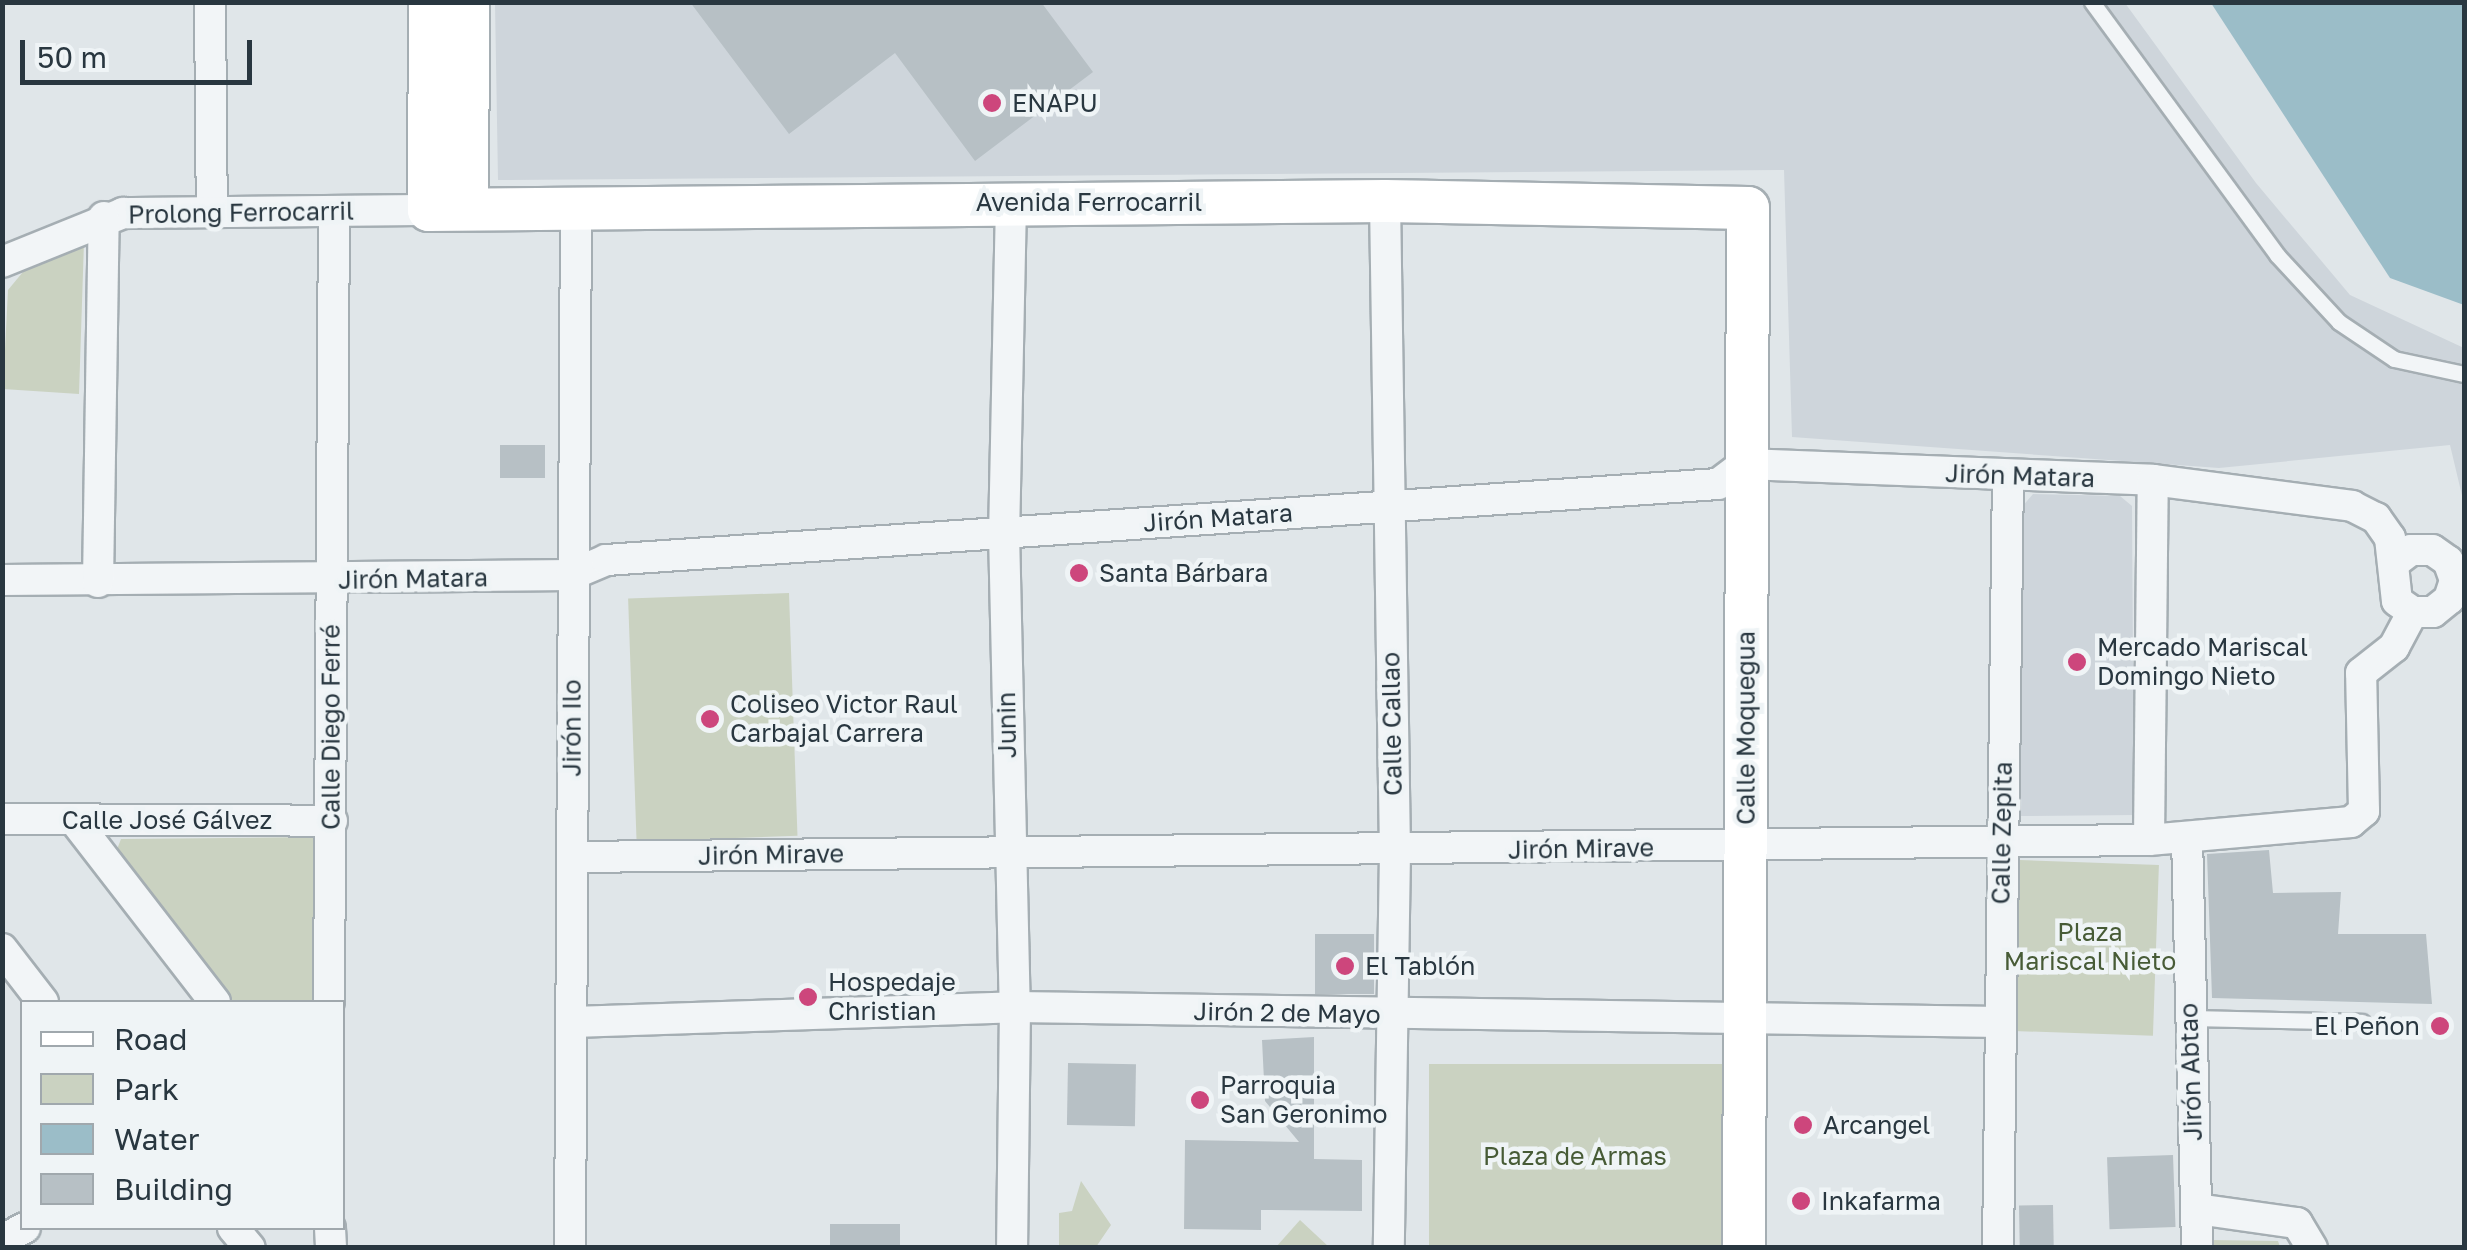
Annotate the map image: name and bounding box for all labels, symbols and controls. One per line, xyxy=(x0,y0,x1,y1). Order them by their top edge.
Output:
scale bar xyxy=(25,20,258,82)
text: 50 m xyxy=(37,39,107,75)
place label: ENAPU xyxy=(1012,88,1098,118)
marker: ENAPU xyxy=(981,92,1003,114)
street label: Avenida Ferrocarril xyxy=(976,187,1202,217)
street label: Prolong Ferrocarril xyxy=(128,196,354,230)
street label: Jirón Matara xyxy=(1945,458,2095,494)
street label: Jirón Matara xyxy=(1142,498,1294,538)
place label: Santa Bárbara xyxy=(1099,558,1268,588)
marker: Santa Bárbara xyxy=(1068,562,1090,584)
street label: Jirón Matara xyxy=(338,563,488,595)
street label: Calle Diego Ferré xyxy=(316,624,346,830)
street label: Calle Moquegua xyxy=(1731,631,1761,825)
place label: Mercado Mariscal Domingo Nieto xyxy=(2097,633,2308,692)
marker: Mercado Mariscal Domingo Nieto xyxy=(2066,651,2088,673)
street label: Calle Callao xyxy=(1376,652,1408,796)
street label: Jirón Ilo xyxy=(557,679,587,777)
place label: Coliseo Victor Raul Carbajal Carrera xyxy=(730,690,958,749)
street label: Junin xyxy=(991,692,1023,758)
marker: Coliseo Victor Raul Carbajal Carrera xyxy=(699,708,721,730)
street label: Calle Zepita xyxy=(1986,761,2018,905)
street label: Calle José Gálvez xyxy=(62,805,272,835)
street label: Jirón Mirave xyxy=(1508,833,1654,865)
street label: Jirón Mirave xyxy=(698,839,844,871)
park label: Plaza Mariscal Nieto xyxy=(2004,918,2176,977)
place label: El Tablón xyxy=(1365,951,1475,981)
marker: El Tablón xyxy=(1334,955,1356,977)
place label: Hospedaje Christian xyxy=(828,968,956,1027)
marker: Hospedaje Christian xyxy=(797,986,819,1008)
street label: Jirón 2 de Mayo xyxy=(1193,996,1381,1030)
legend xyxy=(20,1000,345,1230)
street label: Jirón Abtao xyxy=(2174,1003,2208,1141)
place label: El Peñon xyxy=(2314,1011,2420,1041)
marker: El Peñon xyxy=(2429,1015,2451,1037)
text: Road xyxy=(114,1021,188,1057)
text: Park xyxy=(114,1071,179,1107)
place label: Parroquia San Geronimo xyxy=(1220,1071,1388,1130)
marker: Parroquia San Geronimo xyxy=(1189,1089,1211,1111)
place label: Arcangel xyxy=(1823,1110,1930,1140)
marker: Arcangel xyxy=(1792,1114,1814,1136)
text: Water xyxy=(114,1121,199,1157)
park label: Plaza de Armas xyxy=(1483,1141,1667,1171)
text: Building xyxy=(114,1171,233,1207)
place label: Inkafarma xyxy=(1821,1186,1941,1216)
marker: Inkafarma xyxy=(1790,1190,1812,1212)

